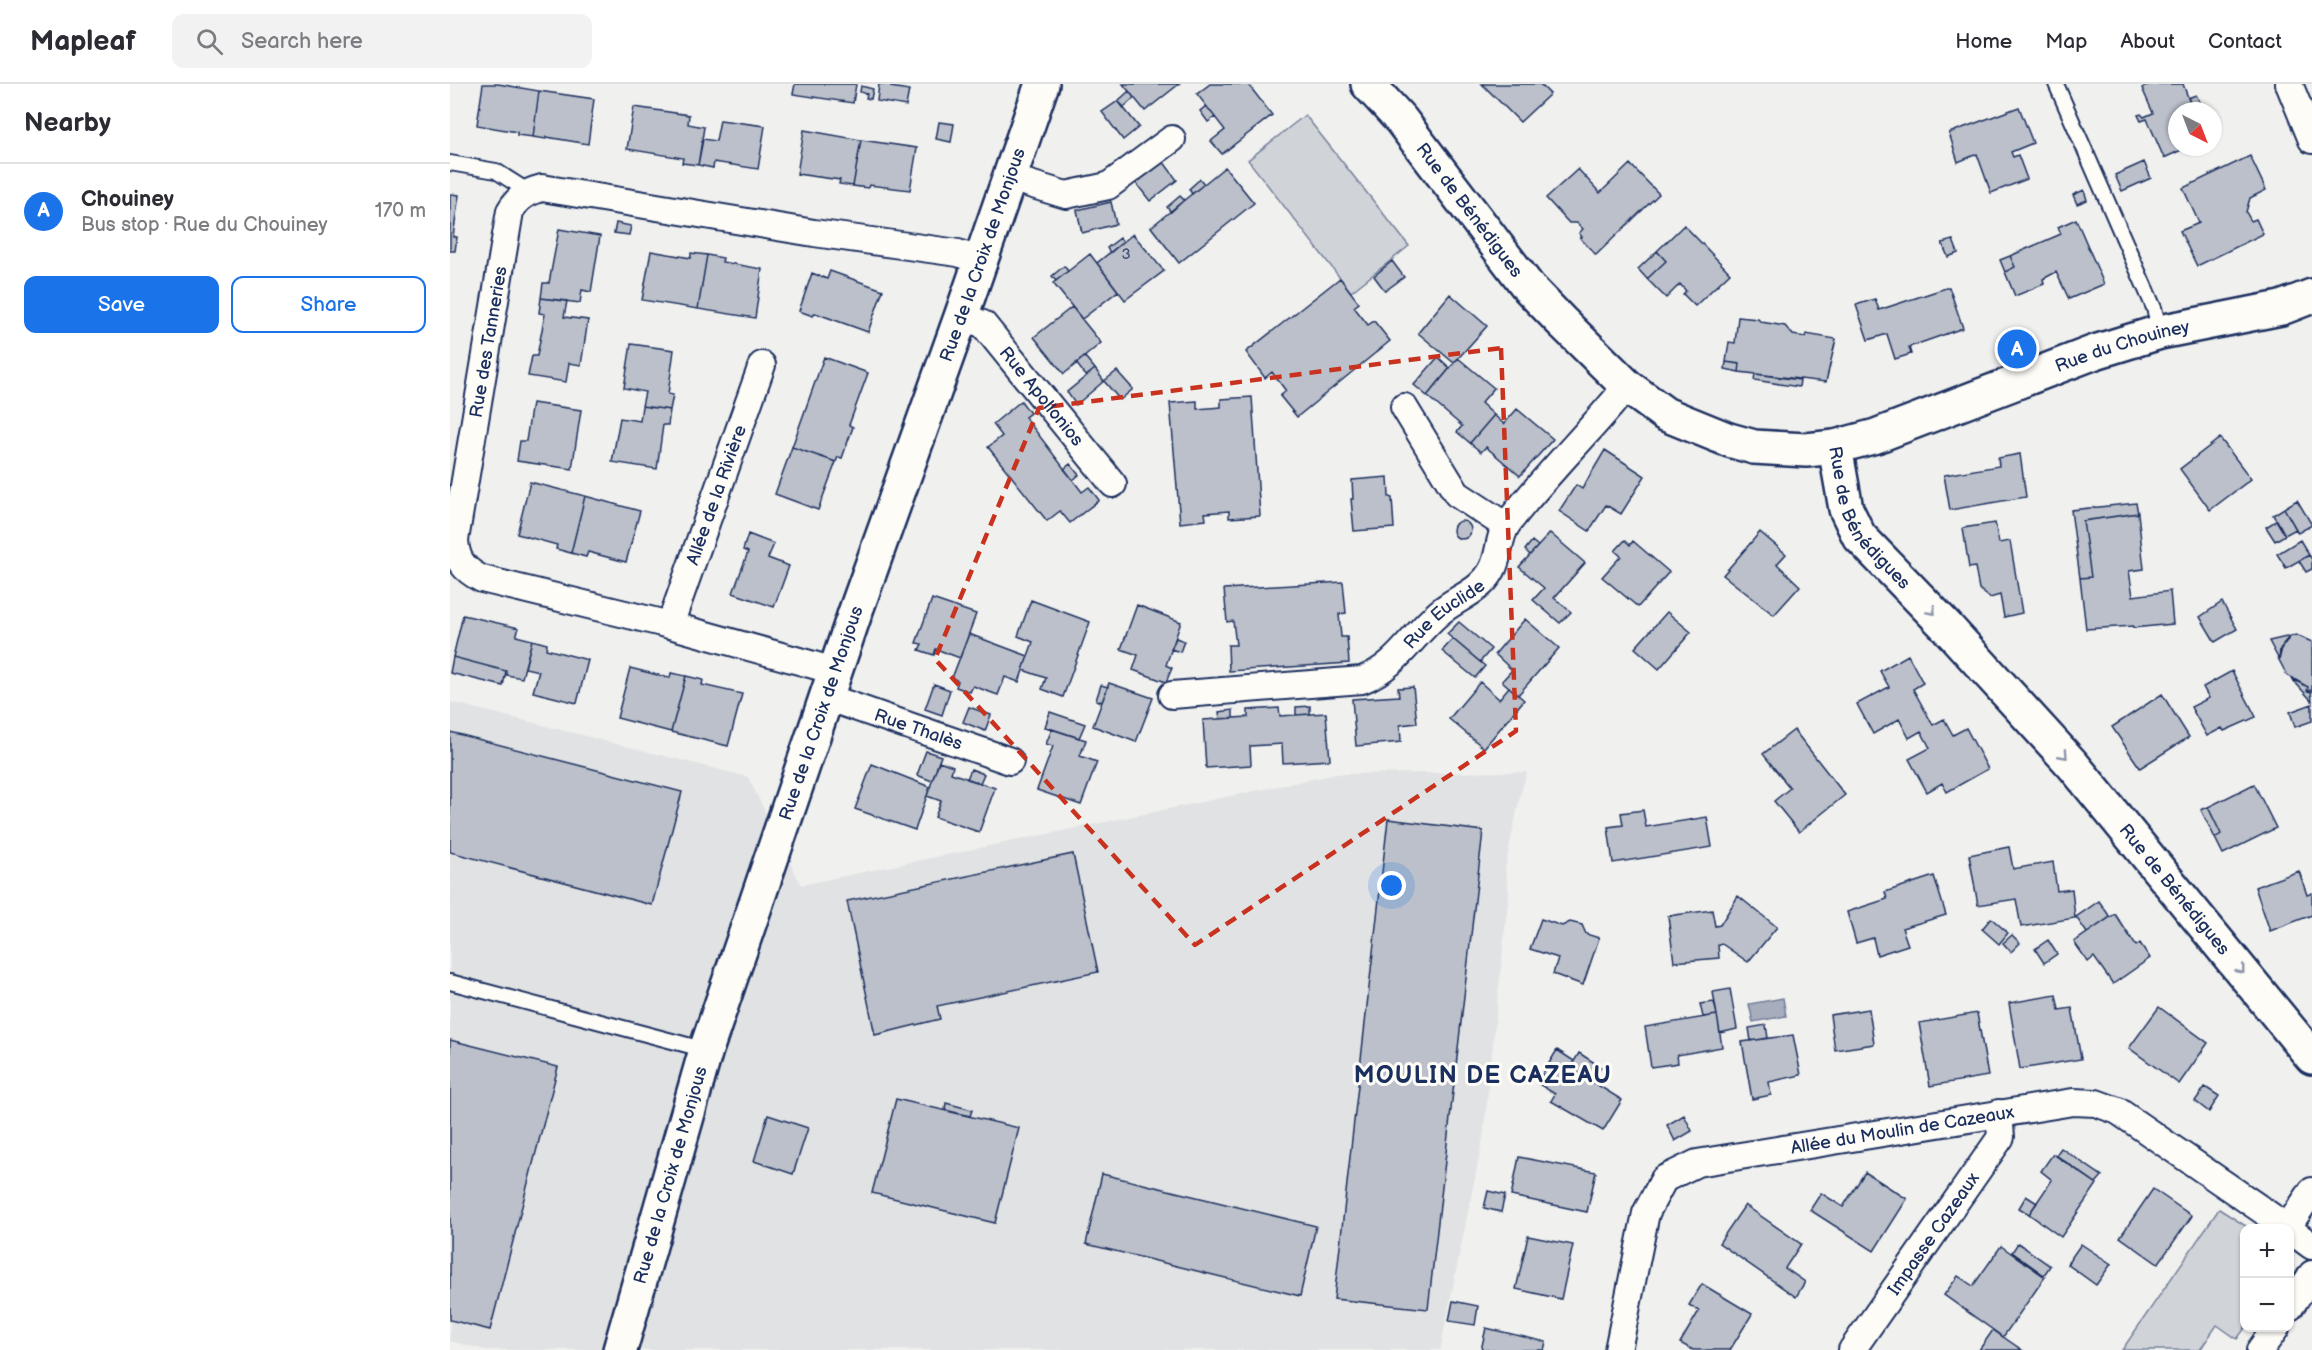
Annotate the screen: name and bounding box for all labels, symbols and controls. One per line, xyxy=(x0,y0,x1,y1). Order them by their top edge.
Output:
search box xyxy=(172,14,592,68)
text: Mapleaf xyxy=(30,25,136,58)
icon: search xyxy=(193,25,226,58)
text: Search here xyxy=(241,28,363,55)
text: Home xyxy=(1955,29,2012,54)
text: Map xyxy=(2045,29,2087,54)
text: About xyxy=(2120,29,2175,54)
text: Contact xyxy=(2208,29,2282,54)
north arrow xyxy=(2168,102,2222,156)
text: Nearby xyxy=(24,108,111,139)
street label: Rue de Bénédigues xyxy=(1412,139,1527,281)
street label: Rue de la Croix de Monjous xyxy=(935,145,1030,365)
text: Chouiney xyxy=(81,186,174,213)
text: A xyxy=(37,199,50,223)
text: 170 m xyxy=(375,199,426,223)
text: Bus stop · Rue du Chouiney xyxy=(81,213,327,237)
house number: 3 xyxy=(1121,245,1131,264)
street label: Rue des Tanneries xyxy=(465,265,511,419)
button: Save xyxy=(24,276,219,333)
button: Share xyxy=(231,276,426,333)
street label: Rue du Chouiney xyxy=(2052,316,2192,377)
pin: A xyxy=(1998,326,2036,372)
street label: Rue Apollonios xyxy=(995,342,1088,450)
street label: Allée de la Rivière xyxy=(682,422,751,568)
street label: Rue de Bénédigues xyxy=(1825,445,1915,593)
street label: Rue Euclide xyxy=(1399,575,1489,653)
street label: Rue de la Croix de Monjous xyxy=(775,603,867,823)
one-way arrow xyxy=(1925,605,1936,615)
street label: Rue Thalès xyxy=(872,704,966,754)
one-way arrow xyxy=(2057,748,2068,759)
street label: Rue de Bénédigues xyxy=(2115,820,2235,959)
your location xyxy=(1377,871,1406,900)
one-way arrow xyxy=(2234,964,2245,975)
district label: MOULIN DE CAZEAU xyxy=(1354,1061,1612,1090)
street label: Rue de la Croix de Monjous xyxy=(629,1064,711,1286)
street label: Allée du Moulin de Cazeaux xyxy=(1789,1101,2016,1158)
street label: Impasse Cazeaux xyxy=(1883,1168,1984,1299)
map controls xyxy=(2240,1224,2294,1332)
button: + xyxy=(2240,1224,2294,1278)
button: − xyxy=(2240,1278,2294,1332)

